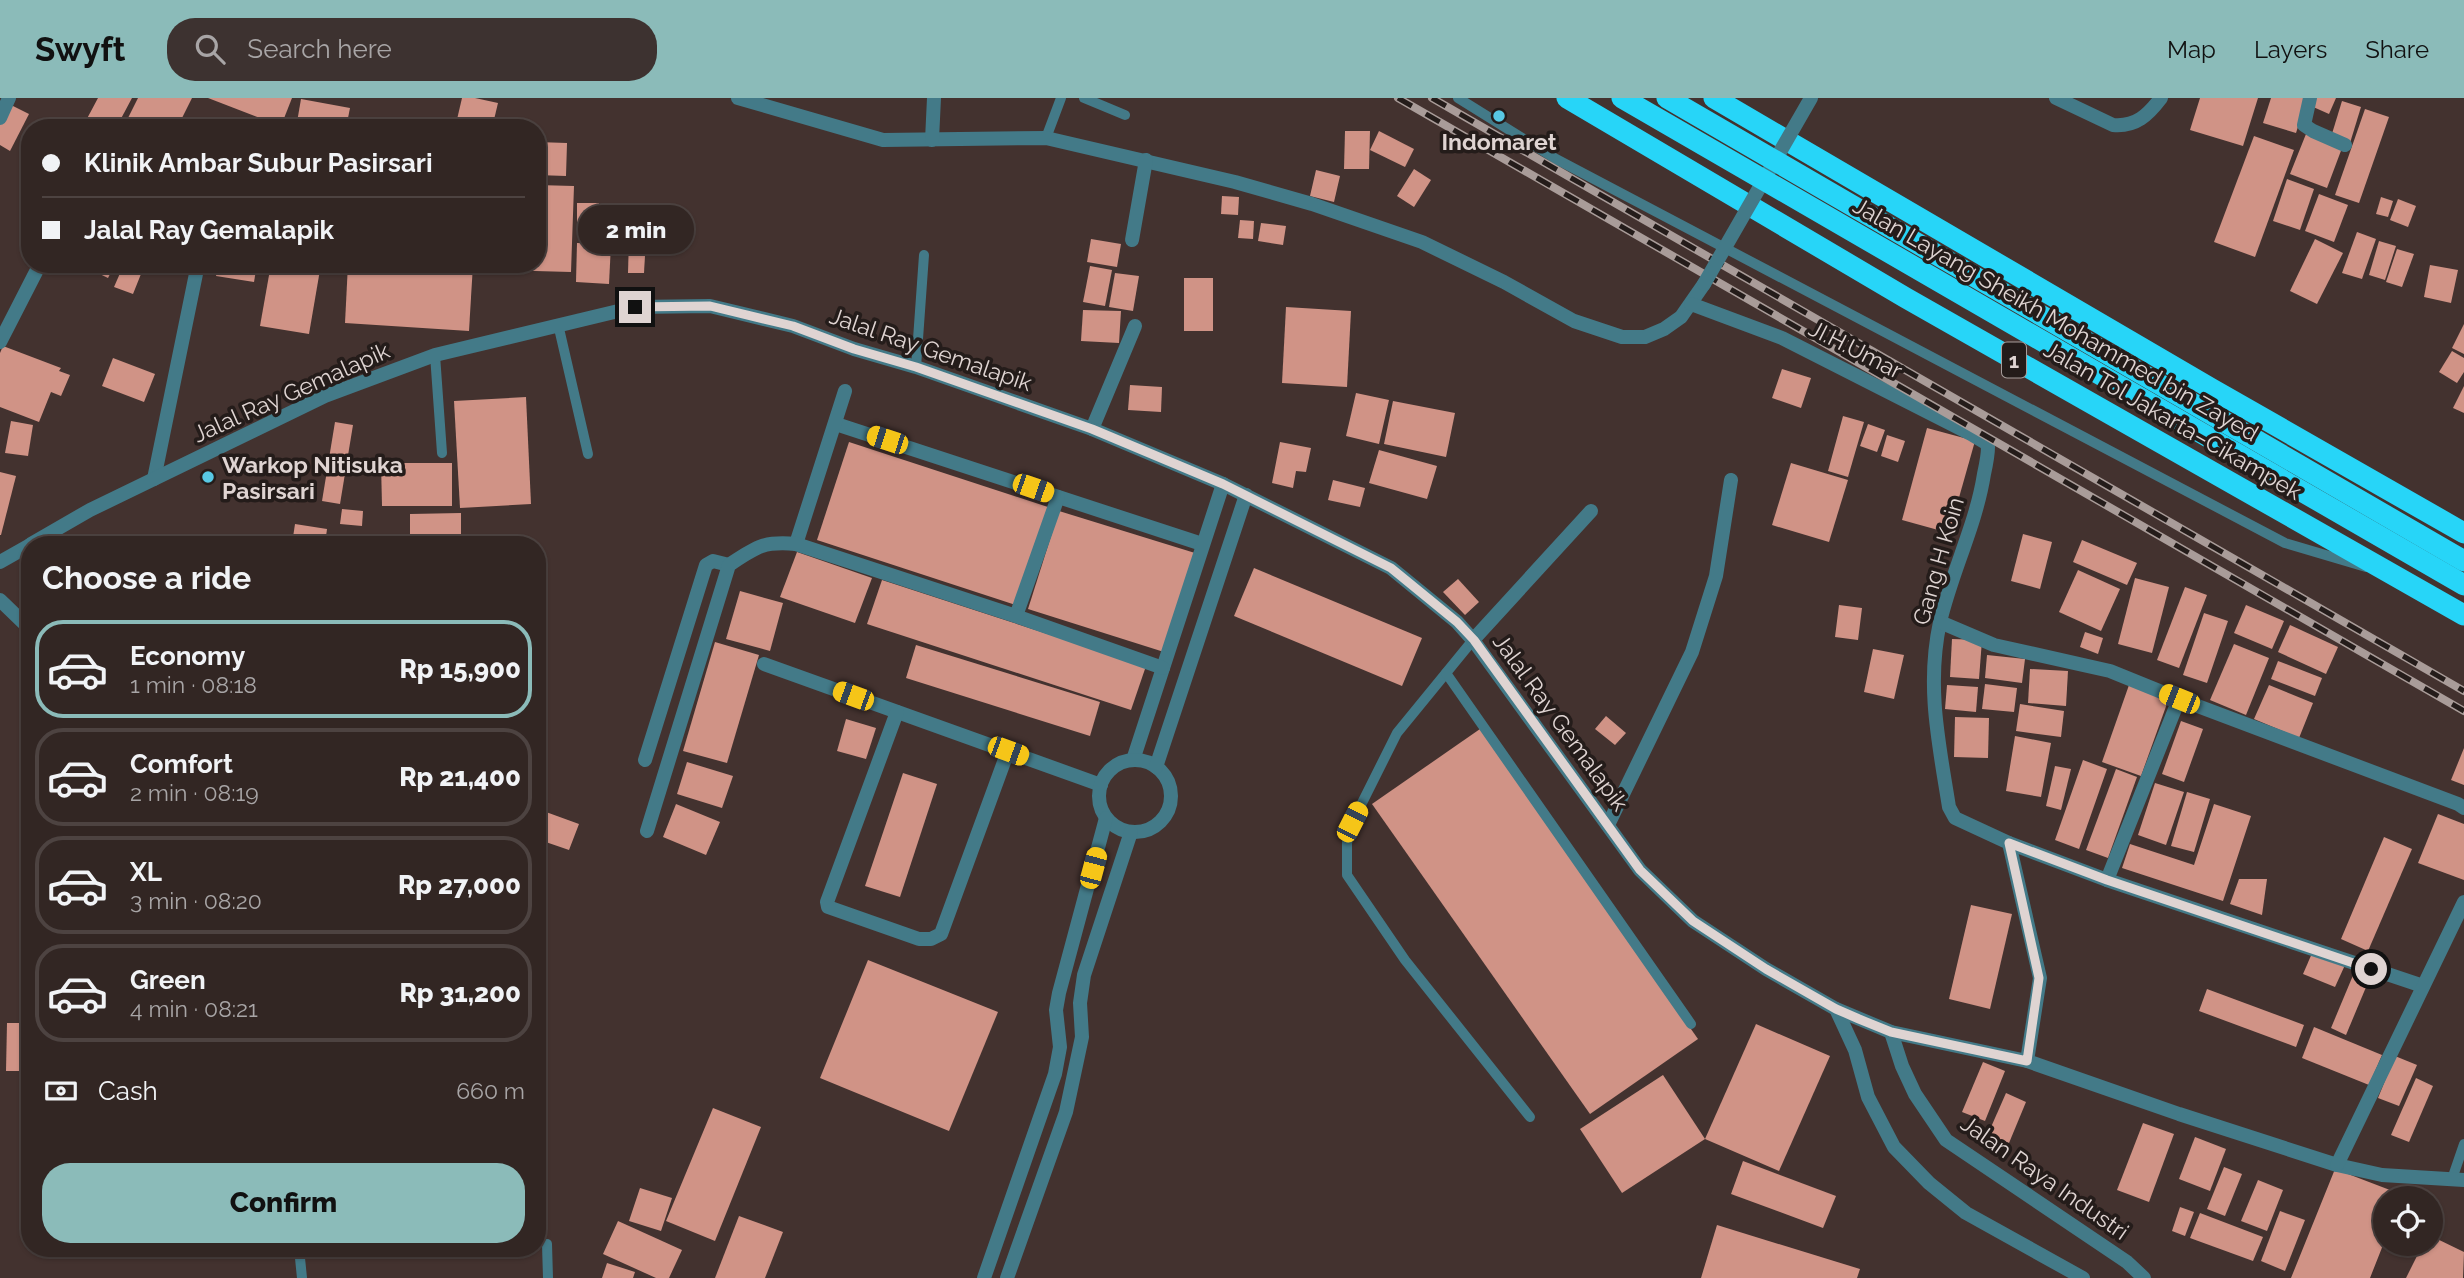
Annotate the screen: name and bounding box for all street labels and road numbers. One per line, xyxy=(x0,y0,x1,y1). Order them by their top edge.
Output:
street label: Jalan Layang Sheikh Mohammed bin Zayed xyxy=(1849,192,2263,446)
street label: Jalal Ray Gemalapik xyxy=(826,302,1036,396)
street label: JI.H.Umar xyxy=(1805,314,1907,384)
street label: Jalan Tol Jakarta–Cikampek xyxy=(2039,335,2307,505)
street label: Jalal Ray Gemalapik xyxy=(189,337,393,447)
road number: 1 xyxy=(2002,342,2026,378)
street label: Gang H Koin xyxy=(1907,494,1969,628)
street label: Jalal Ray Gemalapik xyxy=(1488,628,1634,816)
street label: Jalan Raya Industri xyxy=(1956,1109,2134,1245)

